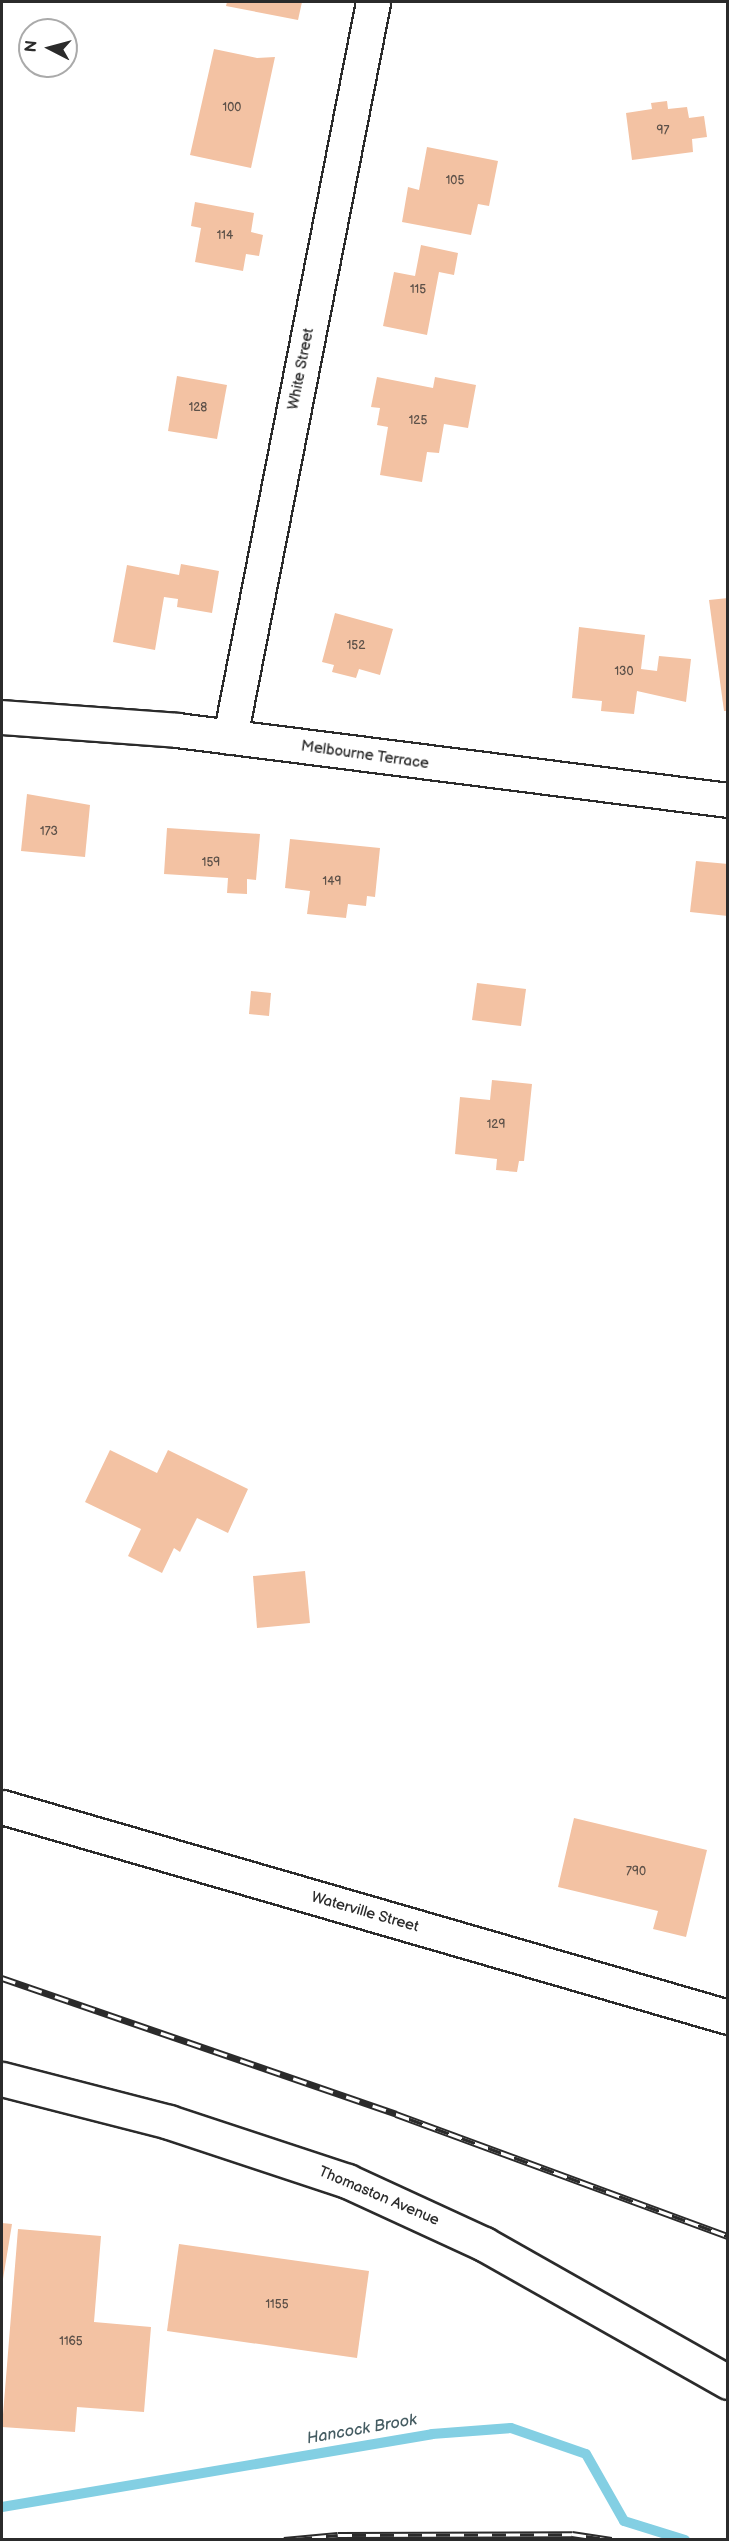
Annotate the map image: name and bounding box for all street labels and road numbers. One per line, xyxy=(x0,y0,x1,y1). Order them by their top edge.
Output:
street label: White Street xyxy=(284,326,318,412)
street label: Melbourne Terrace xyxy=(300,737,430,773)
street label: Waterville Street xyxy=(309,1888,421,1936)
street label: Thomaston Avenue xyxy=(316,2162,442,2230)

